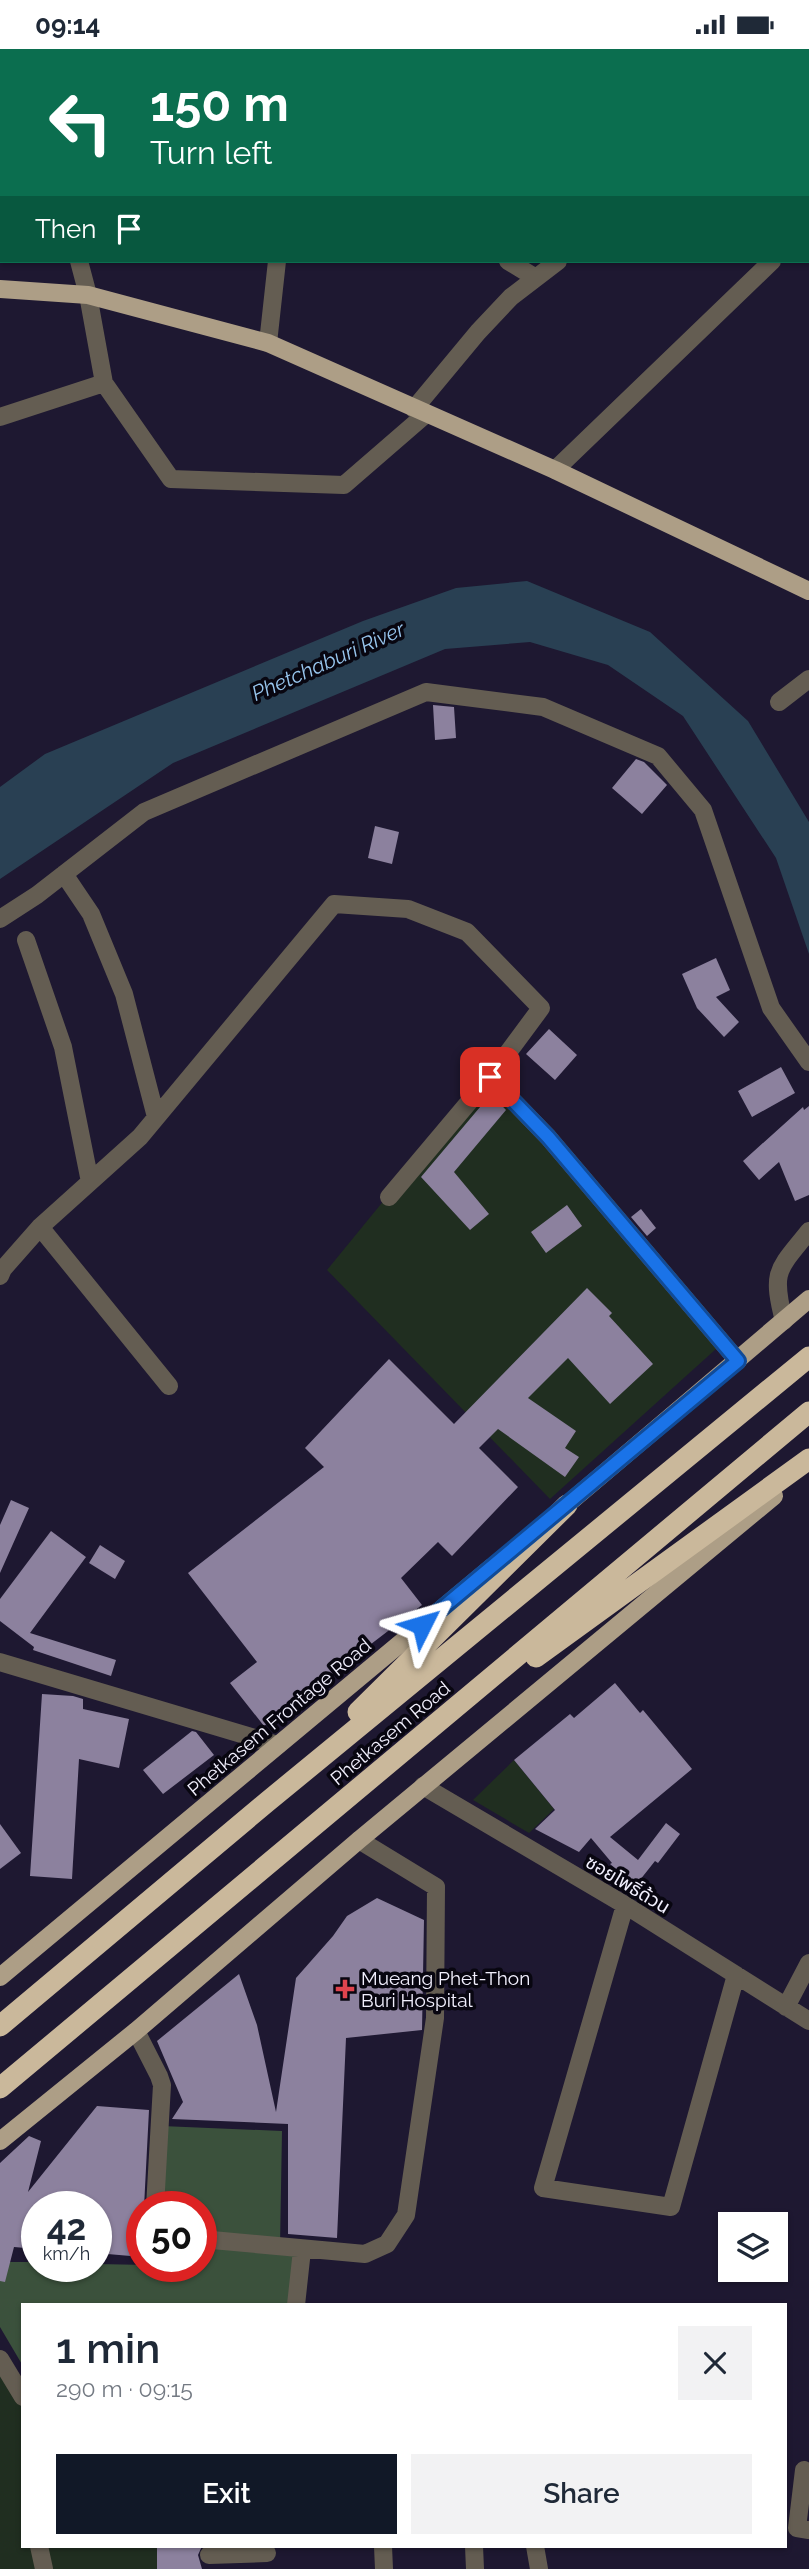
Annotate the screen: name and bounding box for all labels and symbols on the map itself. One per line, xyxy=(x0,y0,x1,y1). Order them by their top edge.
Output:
water label: Phetchaburi River xyxy=(248,616,409,706)
pin xyxy=(460,1047,520,1107)
position arrow xyxy=(385,1588,459,1662)
street label: Phetkasem Frontage Road xyxy=(183,1634,375,1800)
street label: Phetkasem Road xyxy=(326,1677,454,1789)
street label: ซอยโพธิ์ด้วน xyxy=(582,1850,674,1918)
place label: Mueang Phet-Thon Buri Hospital xyxy=(361,1967,530,2011)
marker: Mueang Phet-Thon Buri Hospital xyxy=(335,1979,355,1999)
speed limit sign: 50 xyxy=(126,2191,217,2282)

